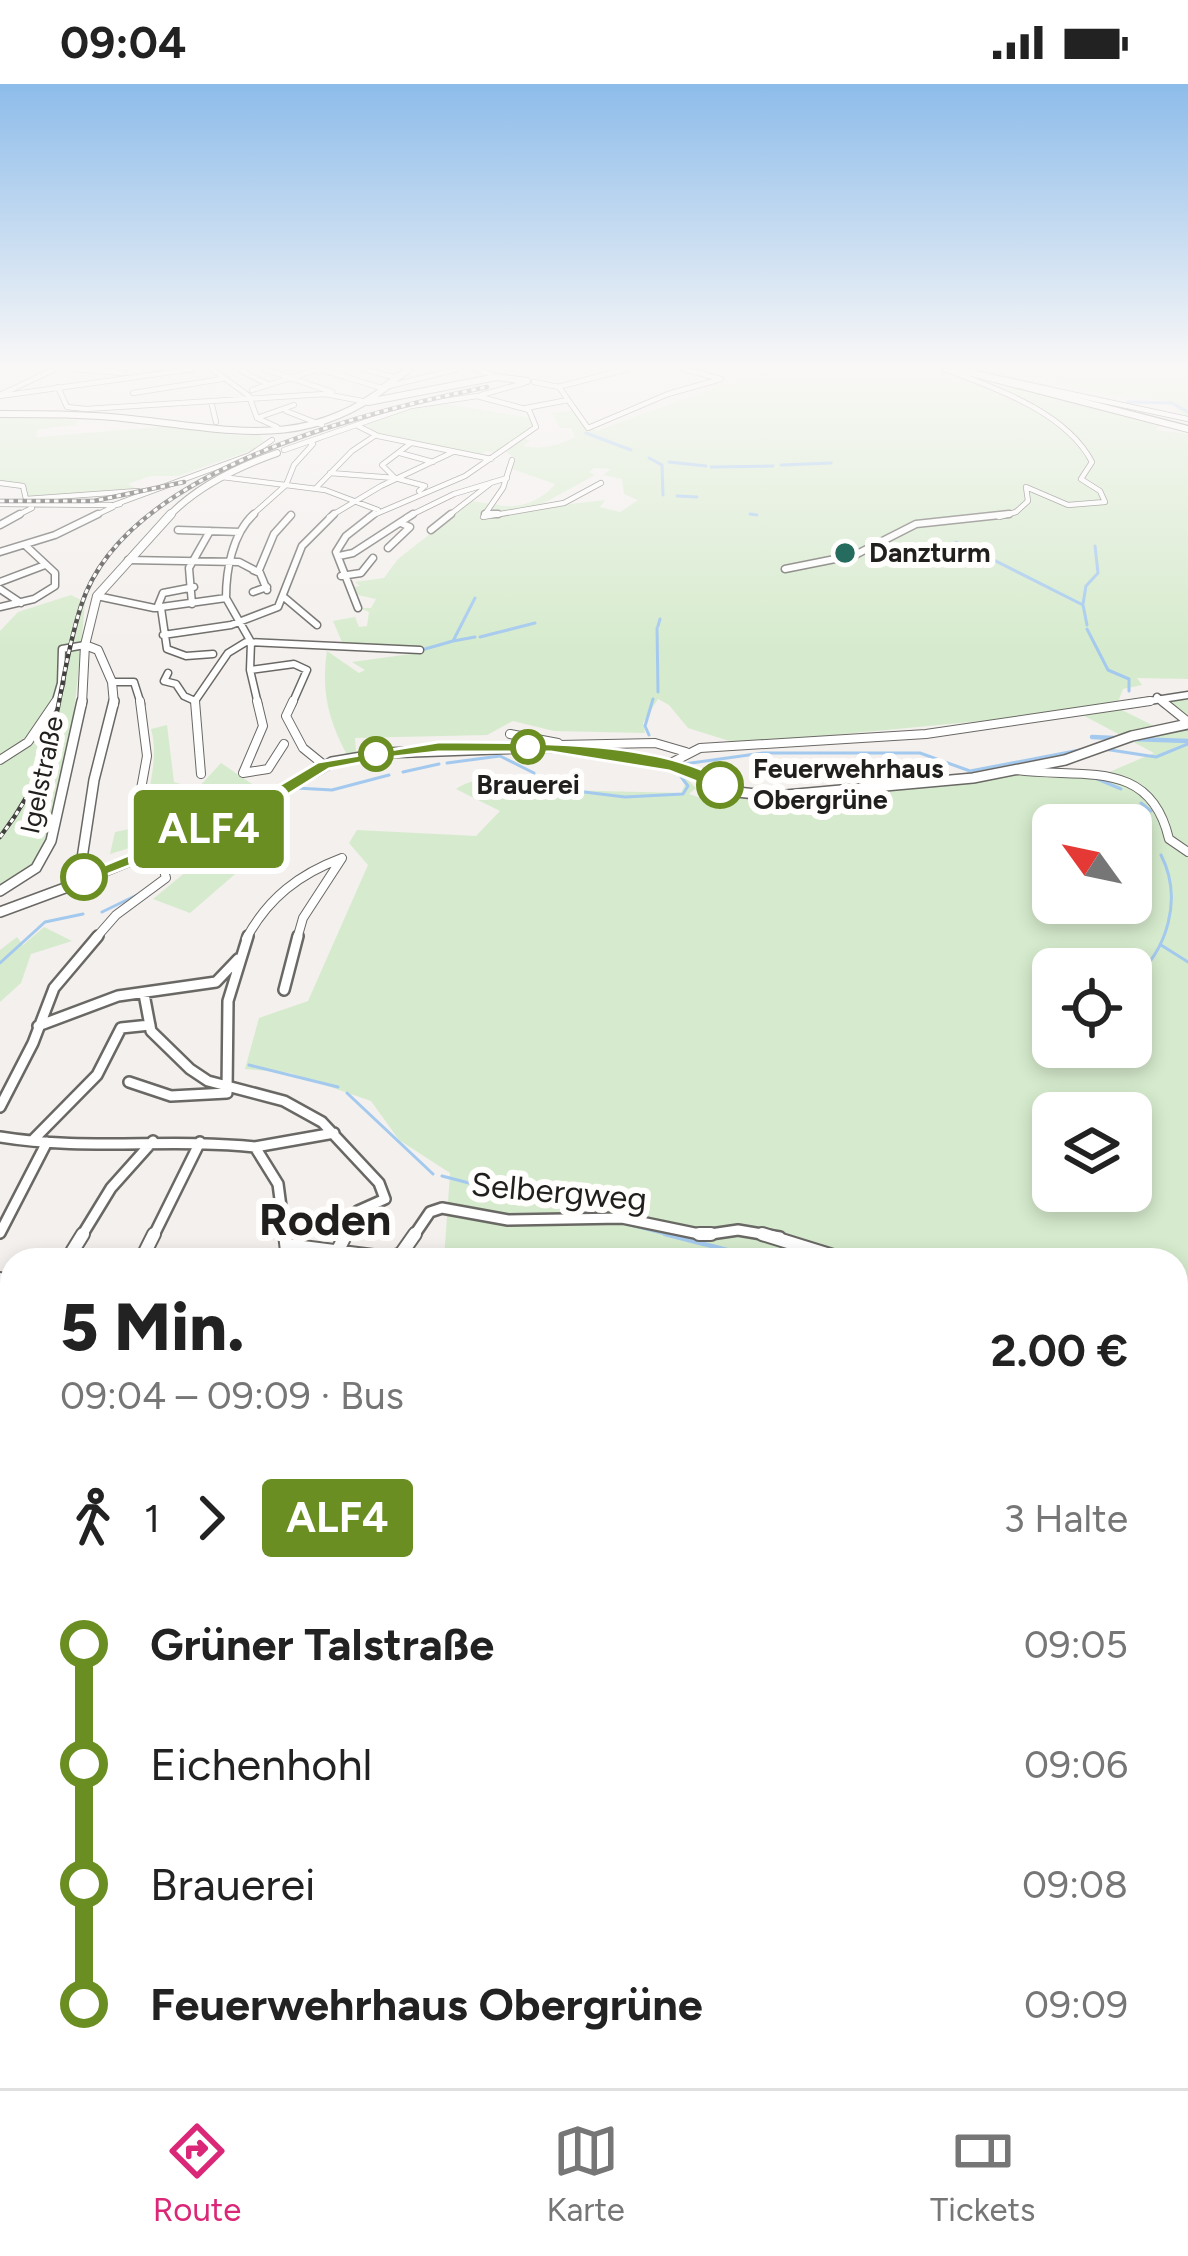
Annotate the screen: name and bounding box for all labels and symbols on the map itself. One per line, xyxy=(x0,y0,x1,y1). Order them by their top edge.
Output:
place label: Danzturm xyxy=(869,536,990,569)
marker: Danzturm xyxy=(832,540,858,566)
street label: Igelstraße xyxy=(13,713,70,837)
marker: Brauerei xyxy=(512,731,544,763)
unlabelled marker xyxy=(360,738,392,770)
place label: Feuerwehrhaus Obergrüne xyxy=(753,752,944,816)
marker: Feuerwehrhaus Obergrüne xyxy=(698,763,742,807)
place label: Brauerei xyxy=(476,768,580,801)
line badge: ALF4 xyxy=(125,790,293,868)
north arrow xyxy=(1032,804,1152,924)
unlabelled marker xyxy=(62,855,106,899)
street label: Selbergweg xyxy=(469,1164,648,1219)
district label: Roden xyxy=(259,1192,391,1246)

